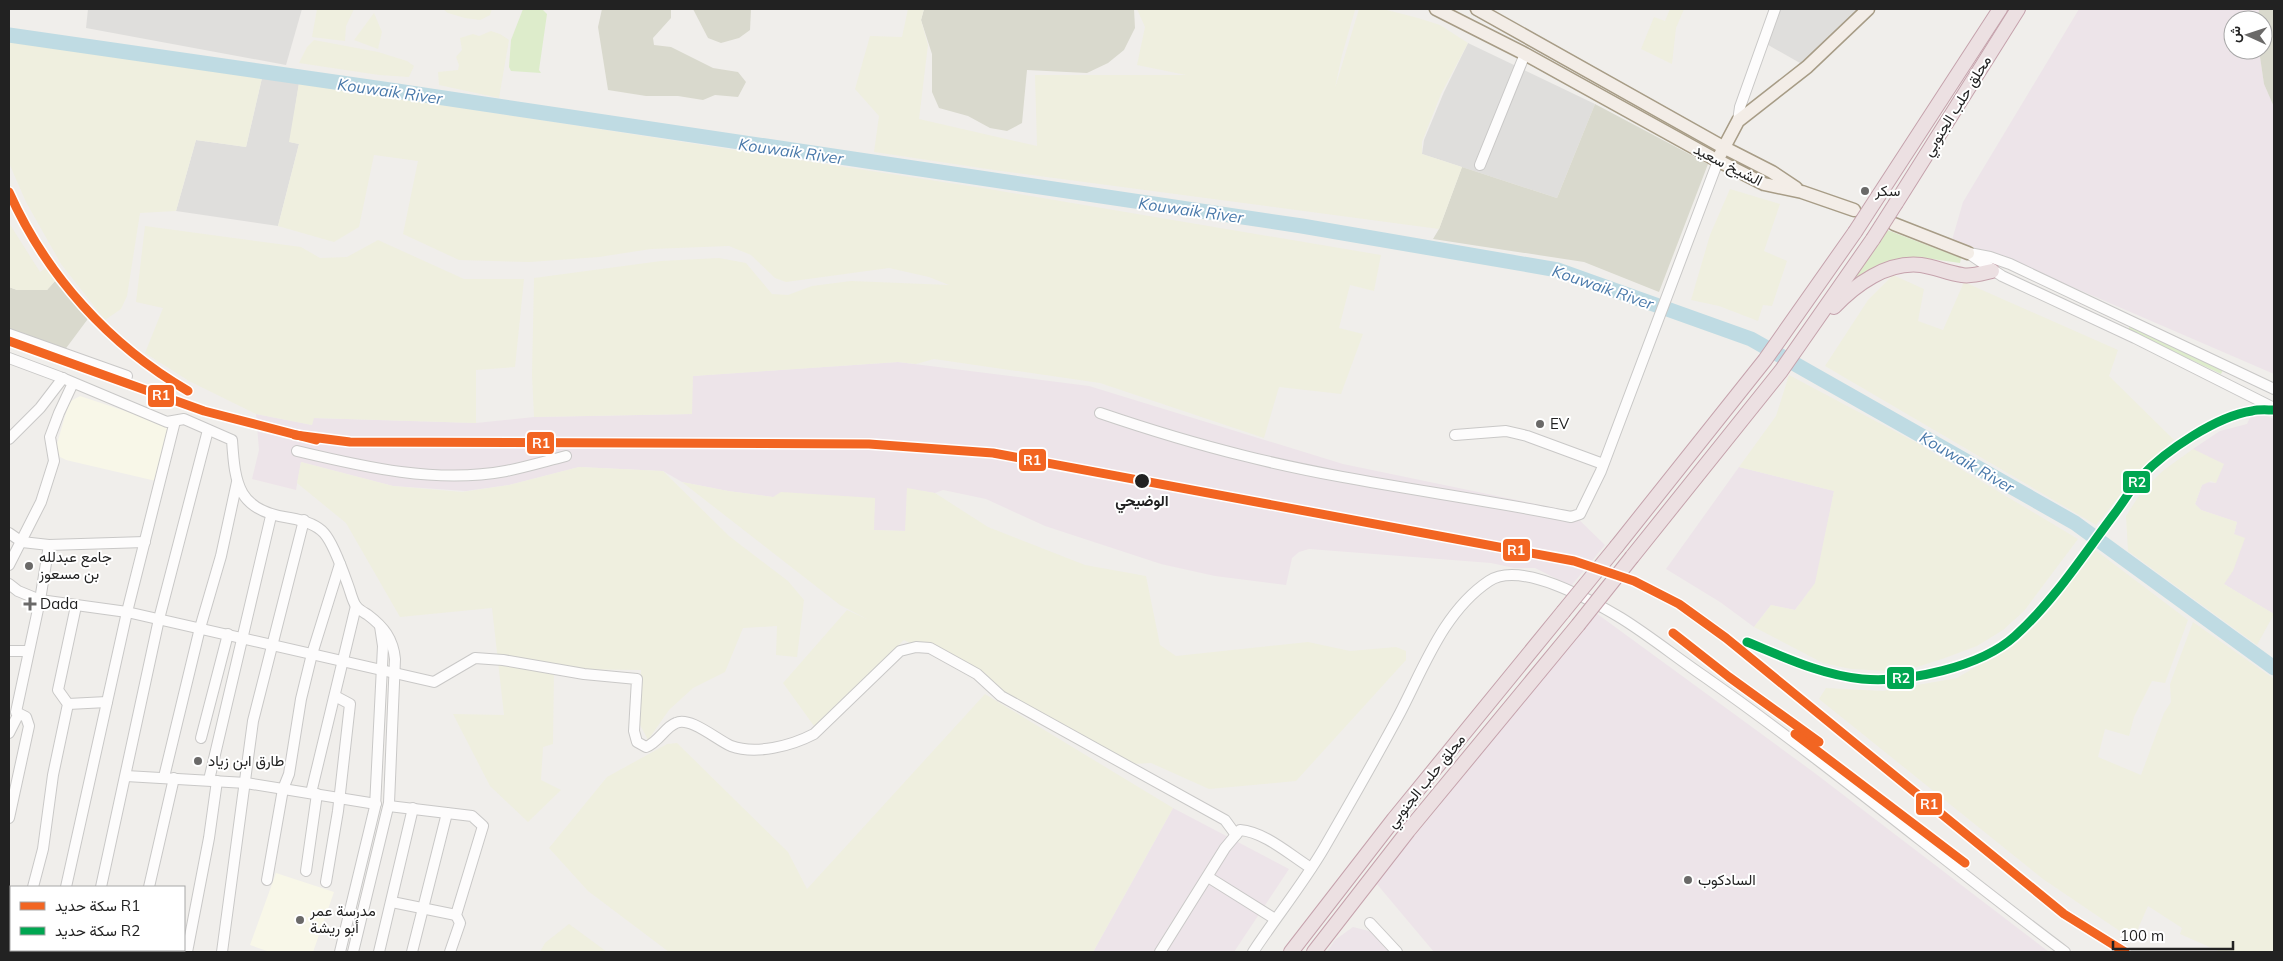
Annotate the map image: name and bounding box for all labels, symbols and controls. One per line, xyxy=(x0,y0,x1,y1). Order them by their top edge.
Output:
north arrow xyxy=(2223,10,2273,60)
text: ش xyxy=(2226,25,2244,43)
street label: محلق حلب الجنوبي xyxy=(1918,52,1999,162)
water label: Kouwaik River xyxy=(336,74,445,108)
water label: Kouwaik River xyxy=(737,134,846,168)
street label: الشيخ سعيد xyxy=(1690,139,1766,192)
place label: سكر xyxy=(1874,181,1900,200)
marker: سكر xyxy=(1859,185,1871,197)
water label: Kouwaik River xyxy=(1137,193,1246,227)
water label: Kouwaik River xyxy=(1550,260,1657,314)
line badge: R1 xyxy=(147,384,175,408)
text: R1 xyxy=(152,386,170,404)
place label: EV xyxy=(1550,414,1570,433)
marker: EV xyxy=(1534,418,1546,430)
water label: Kouwaik River xyxy=(1916,427,2019,498)
line badge: R1 xyxy=(526,431,555,455)
text: R1 xyxy=(532,434,550,452)
line badge: R1 xyxy=(1018,448,1047,472)
text: R1 xyxy=(1023,451,1041,469)
line badge: R2 xyxy=(2122,470,2151,494)
marker: الوضيحي xyxy=(1133,472,1151,490)
text: R2 xyxy=(2128,473,2146,491)
place label: الوضيحي xyxy=(1115,491,1169,514)
line badge: R1 xyxy=(1502,538,1531,562)
text: R1 xyxy=(1507,541,1525,559)
place label: جامع عبدلله بن مسعوز xyxy=(38,547,112,584)
marker: جامع عبدلله بن مسعوز xyxy=(23,560,35,572)
place label: Dada xyxy=(40,594,78,613)
marker: Dada xyxy=(24,598,36,610)
line badge: R2 xyxy=(1886,666,1915,690)
text: R2 xyxy=(1892,669,1910,687)
street label: محلق حلب الجنوبي xyxy=(1382,730,1472,834)
place label: طارق ابن زياد xyxy=(208,751,284,771)
marker: طارق ابن زياد xyxy=(192,755,204,767)
line badge: R1 xyxy=(1915,792,1943,816)
text: R1 xyxy=(1920,795,1938,813)
place label: السادكوب xyxy=(1698,870,1756,889)
marker: السادكوب xyxy=(1682,874,1694,886)
legend xyxy=(10,886,185,951)
text: سكة حديد R1 xyxy=(55,896,140,915)
place label: مدرسة عمر أبو ريشة xyxy=(309,901,376,937)
marker: مدرسة عمر أبو ريشة xyxy=(294,914,306,926)
scale bar xyxy=(2113,918,2233,950)
text: سكة حديد R2 xyxy=(55,921,140,940)
text: 100 m xyxy=(2120,926,2164,945)

